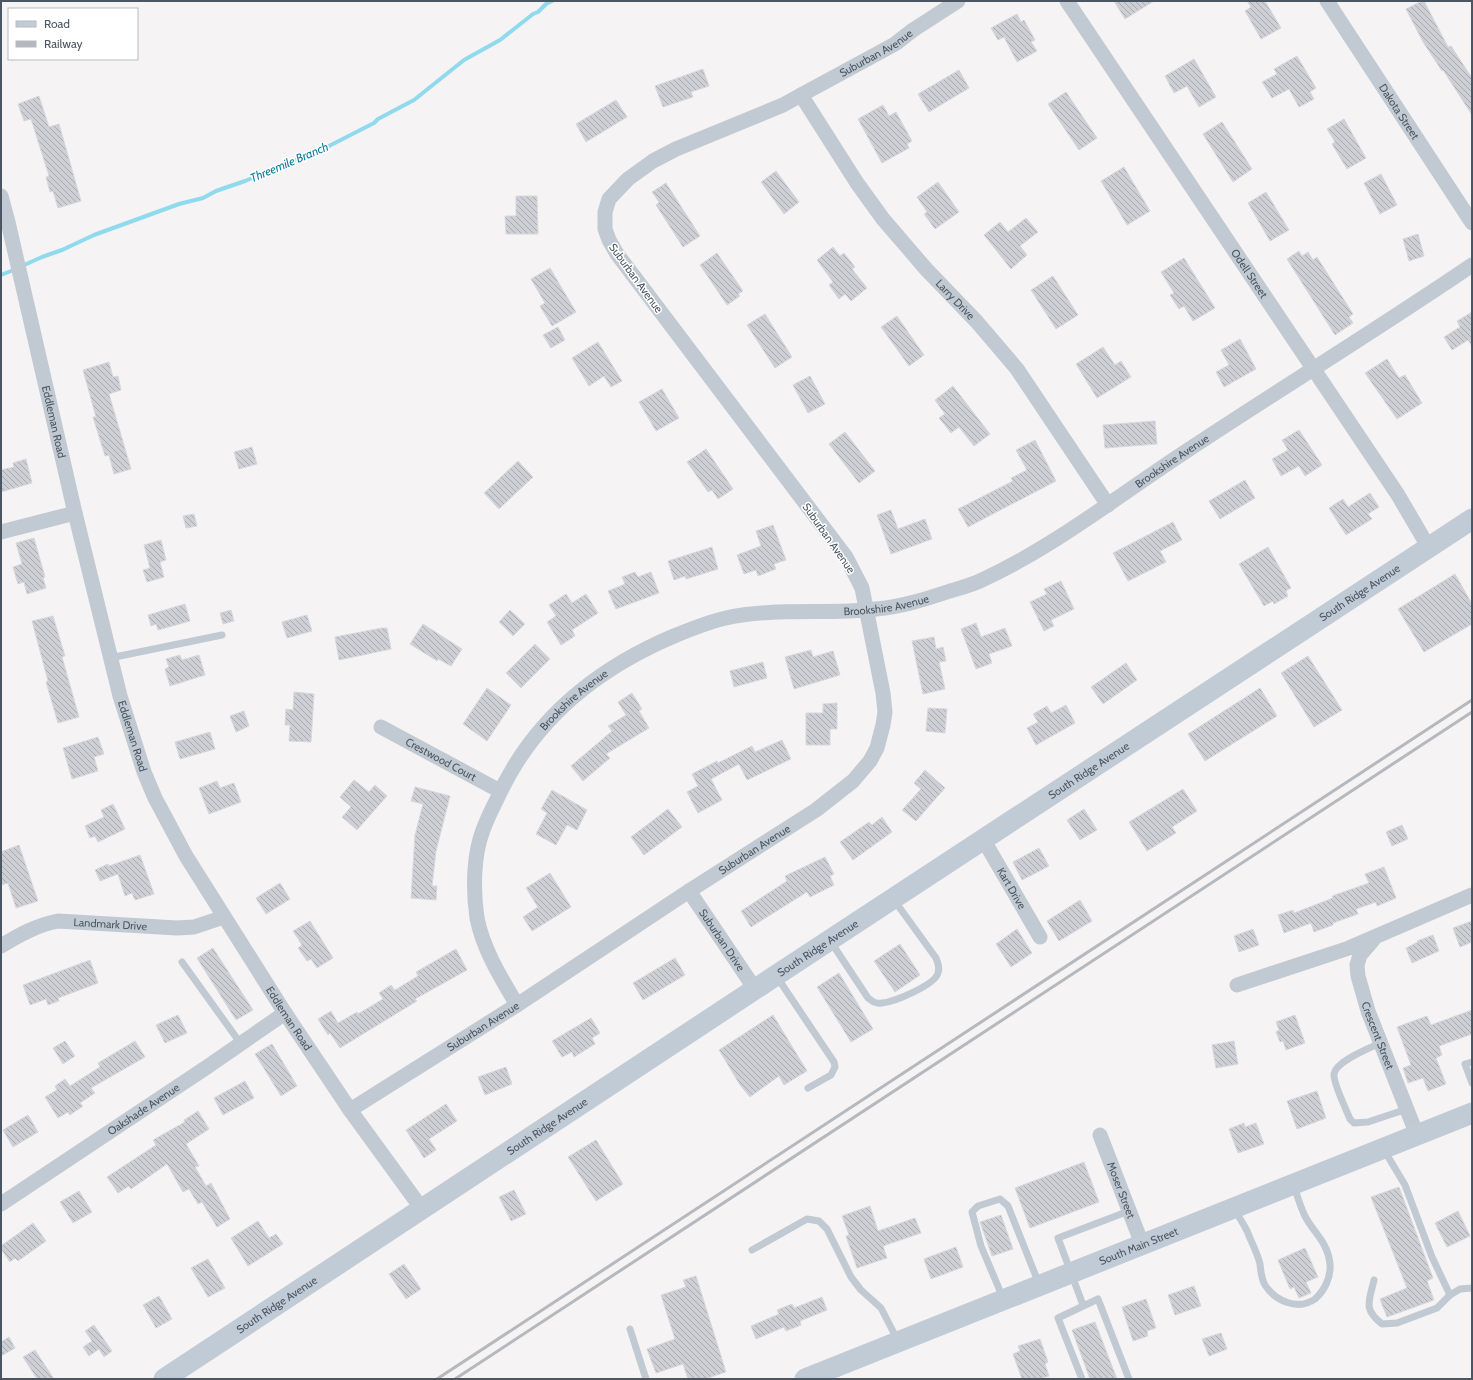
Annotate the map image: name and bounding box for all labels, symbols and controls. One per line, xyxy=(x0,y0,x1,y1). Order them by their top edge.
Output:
legend xyxy=(8,8,138,60)
text: Road xyxy=(44,16,70,31)
street label: Suburban Avenue xyxy=(837,26,915,80)
text: Railway xyxy=(44,36,82,51)
street label: Dakota Street xyxy=(1376,81,1423,142)
water label: Threemile Branch xyxy=(248,139,330,185)
street label: Suburban Avenue xyxy=(606,241,666,316)
street label: Odell Street xyxy=(1228,246,1271,301)
street label: Larry Drive xyxy=(933,276,978,323)
street label: Eddleman Road xyxy=(39,384,69,459)
street label: Brookshire Avenue xyxy=(1132,431,1212,491)
street label: Suburban Avenue xyxy=(800,500,859,576)
street label: South Ridge Avenue xyxy=(1316,561,1403,624)
street label: Brookshire Avenue xyxy=(843,591,931,618)
street label: Brookshire Avenue xyxy=(536,666,611,733)
street label: Eddleman Road xyxy=(115,699,150,773)
street label: Crestwood Court xyxy=(403,735,479,784)
street label: South Ridge Avenue xyxy=(1046,739,1132,802)
street label: Suburban Avenue xyxy=(716,821,793,877)
street label: Kart Drive xyxy=(994,865,1029,912)
street label: Suburban Drive xyxy=(696,906,748,974)
street label: Landmark Drive xyxy=(73,915,148,933)
street label: South Ridge Avenue xyxy=(775,916,861,980)
street label: Eddleman Road xyxy=(263,984,315,1053)
street label: Suburban Avenue xyxy=(444,998,522,1054)
street label: Crescent Street xyxy=(1359,1000,1397,1071)
street label: Oakshade Avenue xyxy=(105,1080,182,1138)
street label: South Ridge Avenue xyxy=(504,1094,591,1158)
street label: Moser Street xyxy=(1104,1160,1139,1221)
street label: South Main Street xyxy=(1097,1224,1180,1268)
street label: South Ridge Avenue xyxy=(234,1273,320,1336)

